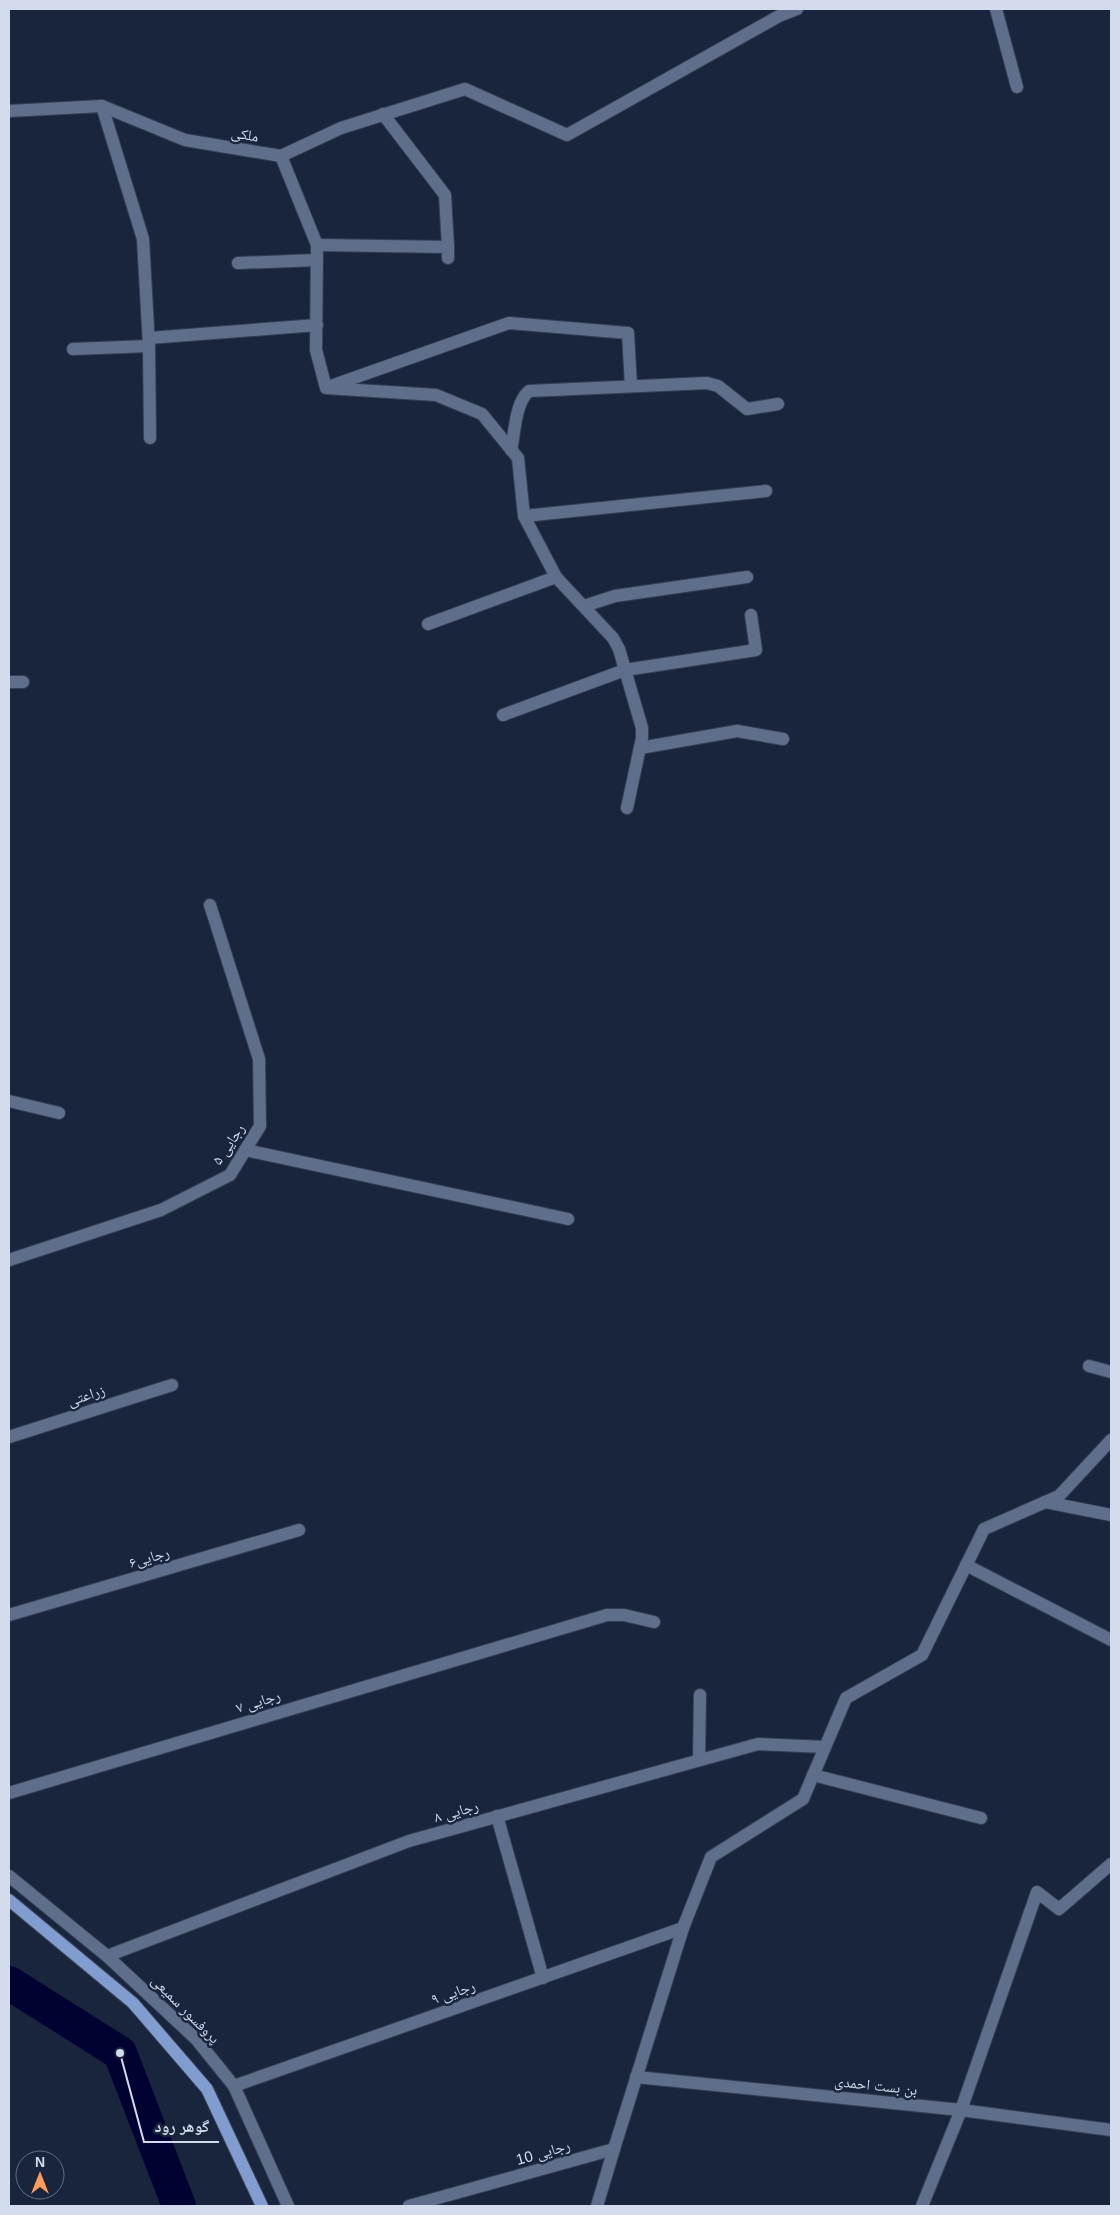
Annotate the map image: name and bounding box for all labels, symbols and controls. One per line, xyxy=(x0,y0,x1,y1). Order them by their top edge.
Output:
street label: ملکی xyxy=(230,123,260,147)
street label: رجایی ۵ xyxy=(208,1120,250,1169)
street label: زراعتی xyxy=(65,1381,108,1411)
street label: رجایی۶ xyxy=(127,1543,172,1573)
street label: رجایی ۷ xyxy=(234,1686,283,1718)
street label: رجایی ۸ xyxy=(432,1797,481,1827)
street label: پروفسور سمیعی xyxy=(147,1971,224,2048)
street label: رجایی ۹ xyxy=(429,1976,478,2009)
street label: بن بست احمدی xyxy=(834,2072,918,2100)
callout: گوهر رود xyxy=(144,2111,219,2142)
text: گوهر رود xyxy=(155,2118,209,2135)
street label: رجایی 10 xyxy=(514,2136,573,2170)
north arrow xyxy=(15,2150,65,2200)
text: N xyxy=(35,2154,45,2170)

